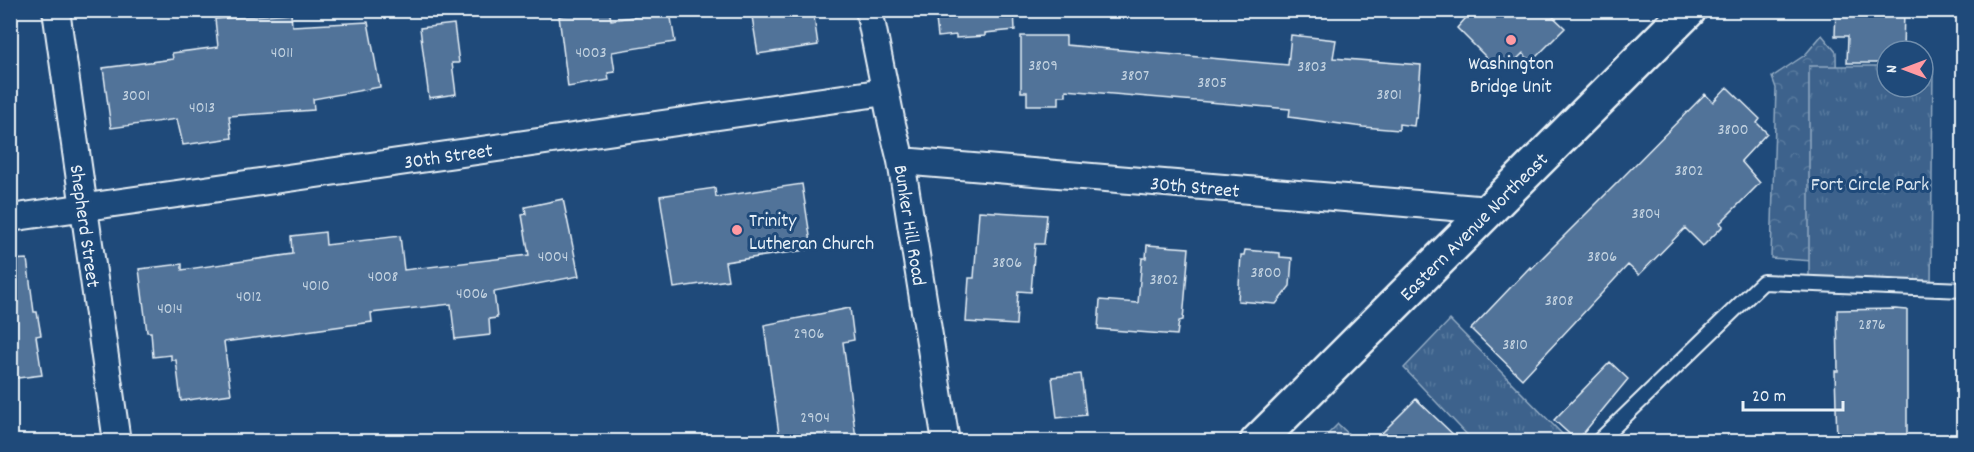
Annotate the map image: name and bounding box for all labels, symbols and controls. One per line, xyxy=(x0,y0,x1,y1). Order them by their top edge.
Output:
marker: Washington Bridge Unit xyxy=(1504,33,1518,47)
north arrow xyxy=(1875,39,1935,99)
house number: 4011 xyxy=(271,42,293,65)
house number: 4003 xyxy=(575,42,607,65)
place label: Washington Bridge Unit xyxy=(1468,51,1554,102)
house number: 3809 xyxy=(1028,55,1058,78)
house number: 3803 xyxy=(1297,56,1327,79)
house number: 3807 xyxy=(1121,65,1149,88)
text: N xyxy=(1881,65,1904,73)
house number: 3805 xyxy=(1197,72,1227,95)
house number: 3801 xyxy=(1376,84,1402,107)
house number: 3001 xyxy=(122,85,150,108)
house number: 4013 xyxy=(189,97,215,120)
house number: 3800 xyxy=(1718,119,1748,142)
street label: 30th Street xyxy=(402,138,495,178)
street label: Eastern Avenue Northeast xyxy=(1394,147,1556,309)
house number: 3802 xyxy=(1674,160,1704,183)
street label: Shepherd Street xyxy=(61,163,106,290)
street label: Bunker Hill Road xyxy=(885,163,931,288)
street label: 30th Street xyxy=(1149,171,1241,207)
park label: Fort Circle Park xyxy=(1811,172,1929,200)
house number: 3804 xyxy=(1632,203,1660,226)
place label: Trinity Lutheran Church xyxy=(749,208,874,259)
marker: Trinity Lutheran Church xyxy=(730,223,744,237)
house number: 4004 xyxy=(538,246,568,269)
house number: 3806 xyxy=(1587,246,1617,269)
house number: 3806 xyxy=(992,252,1022,275)
house number: 3800 xyxy=(1251,262,1281,285)
house number: 4008 xyxy=(368,266,398,289)
house number: 3802 xyxy=(1149,269,1179,292)
house number: 4010 xyxy=(302,275,330,298)
house number: 4006 xyxy=(456,283,488,306)
house number: 4012 xyxy=(236,286,262,309)
house number: 3808 xyxy=(1545,290,1573,313)
house number: 4014 xyxy=(157,298,183,321)
house number: 2876 xyxy=(1858,314,1886,337)
house number: 2906 xyxy=(794,323,825,346)
house number: 3810 xyxy=(1502,334,1528,357)
scale bar xyxy=(1743,374,1844,412)
text: 20 m xyxy=(1752,385,1786,410)
house number: 2904 xyxy=(800,407,830,430)

